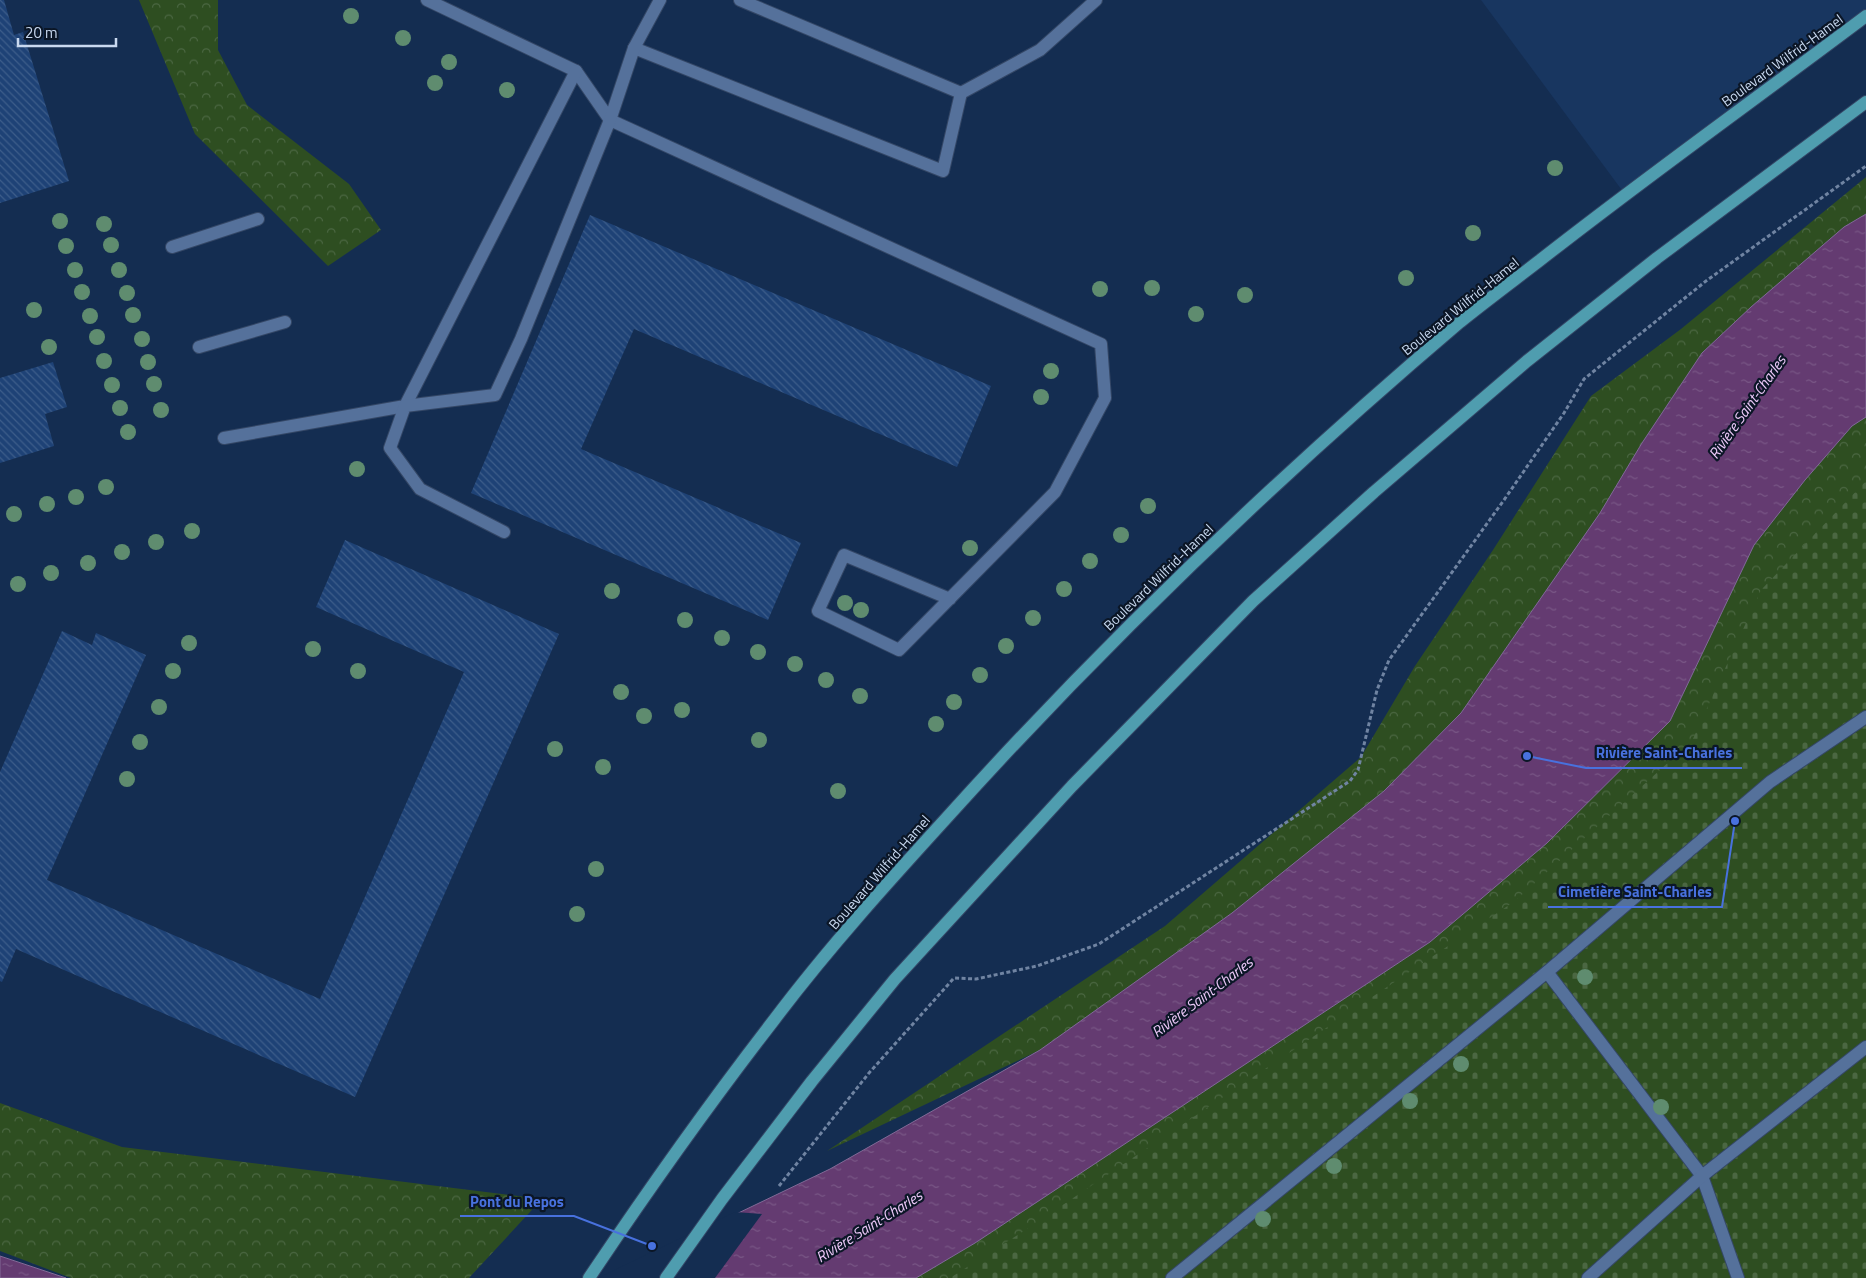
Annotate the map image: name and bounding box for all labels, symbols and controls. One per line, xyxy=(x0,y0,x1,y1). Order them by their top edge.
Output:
street label: Boulevard Wilfrid-Hamel xyxy=(1717,9,1847,111)
scale bar xyxy=(18,15,115,47)
text: 20 m xyxy=(25,21,58,44)
street label: Boulevard Wilfrid-Hamel xyxy=(1397,252,1523,360)
water label: Rivière Saint-Charles xyxy=(1703,349,1792,464)
street label: Boulevard Wilfrid-Hamel xyxy=(1098,519,1218,635)
callout: Rivière Saint-Charles xyxy=(1586,738,1742,768)
text: Rivière Saint-Charles xyxy=(1596,741,1732,764)
street label: Boulevard Wilfrid-Hamel xyxy=(823,810,935,934)
callout: Cimetière Saint-Charles xyxy=(1548,877,1722,907)
text: Cimetière Saint-Charles xyxy=(1558,880,1712,903)
water label: Rivière Saint-Charles xyxy=(1146,950,1259,1043)
water label: Rivière Saint-Charles xyxy=(811,1183,928,1268)
callout: Pont du Repos xyxy=(460,1186,574,1216)
text: Pont du Repos xyxy=(470,1190,564,1213)

